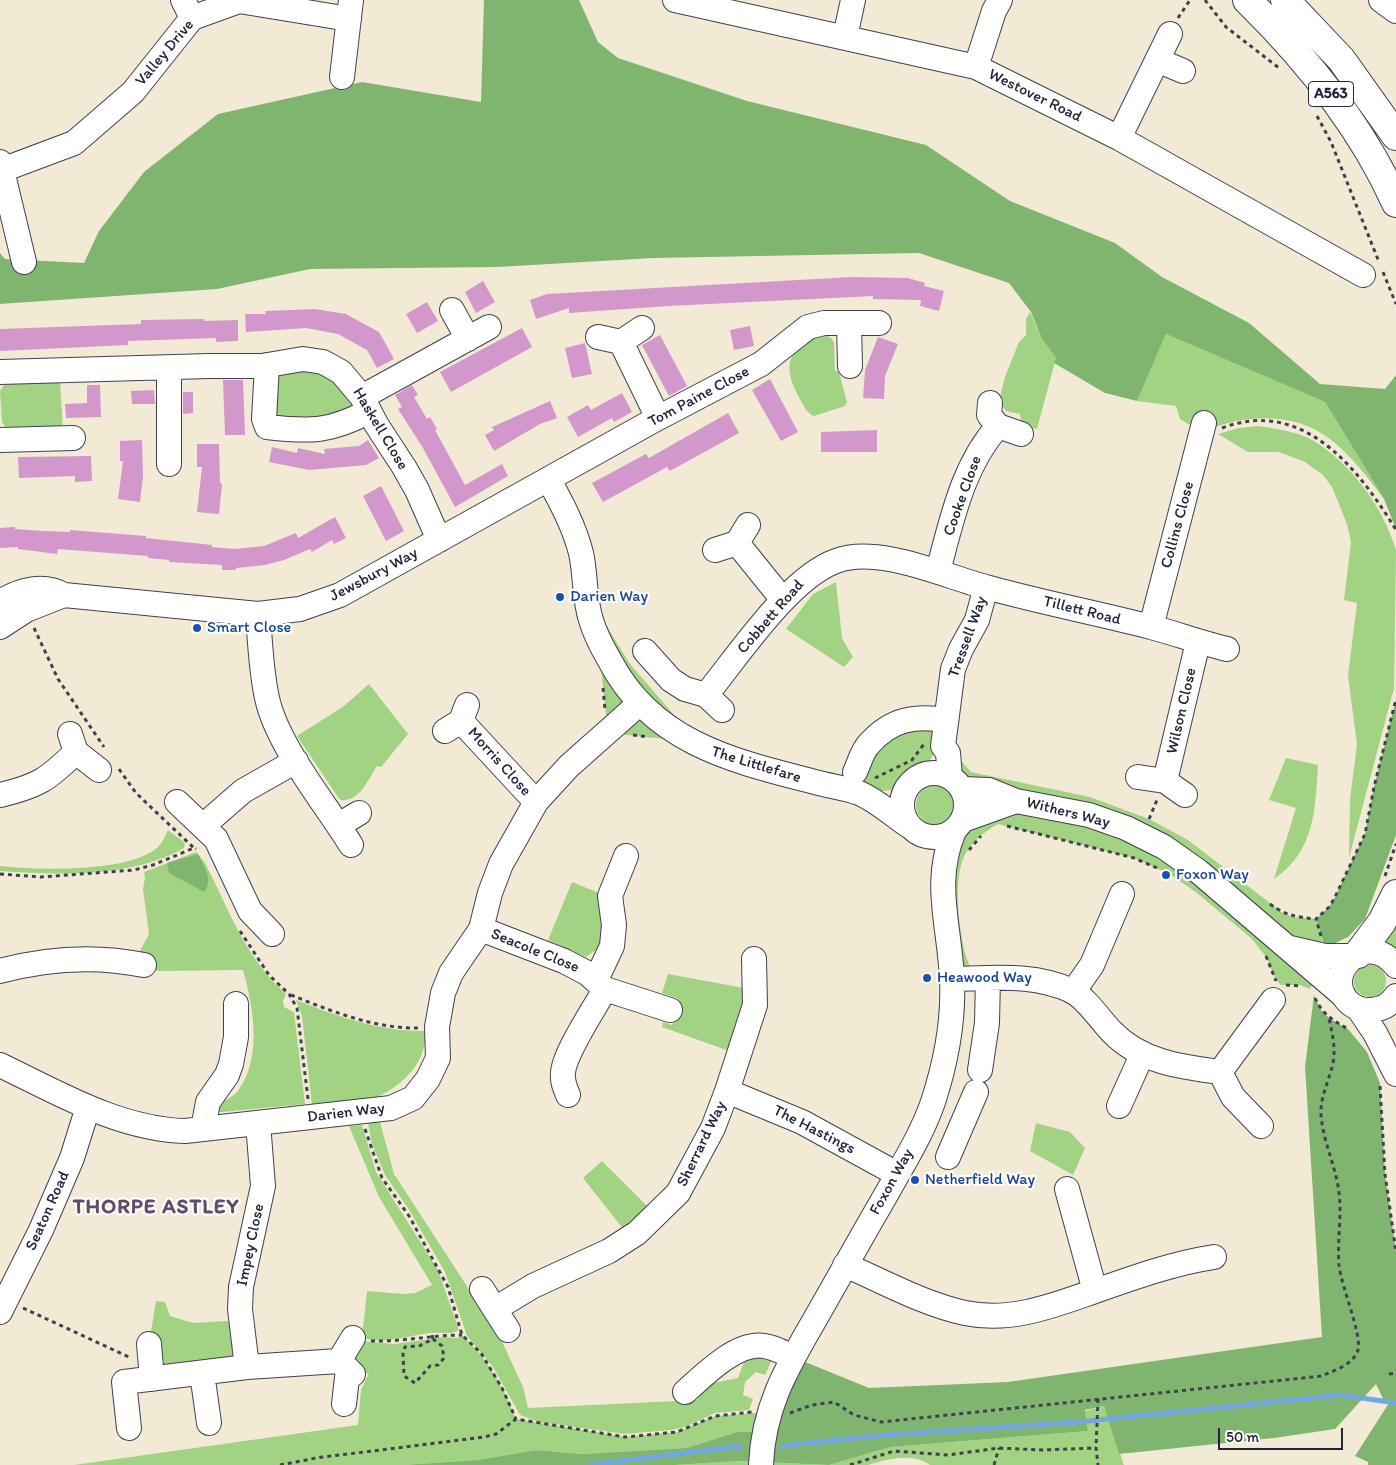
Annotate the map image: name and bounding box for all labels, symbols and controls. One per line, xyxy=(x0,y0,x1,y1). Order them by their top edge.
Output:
street label: Valley Drive xyxy=(132,16,198,90)
street label: Westover Road xyxy=(985,65,1085,127)
road number: A563 xyxy=(1308,82,1354,106)
street label: Tom Paine Close xyxy=(645,362,753,432)
street label: Haskell Close xyxy=(348,384,412,474)
street label: Cooke Close xyxy=(940,453,986,539)
street label: Collins Close xyxy=(1157,479,1199,571)
street label: Jewsbury Way xyxy=(327,544,421,606)
street label: Cobbett Road xyxy=(734,576,808,658)
place label: Darien Way xyxy=(570,587,648,607)
marker: Darien Way xyxy=(554,591,566,603)
street label: Tillett Road xyxy=(1041,592,1123,630)
street label: Tressell Way xyxy=(944,594,992,680)
place label: Smart Close xyxy=(207,618,291,638)
marker: Smart Close xyxy=(191,622,203,634)
street label: Wilson Close xyxy=(1163,666,1201,756)
street label: Morris Close xyxy=(463,724,535,800)
street label: The Littlefare xyxy=(709,742,803,788)
street label: Withers Way xyxy=(1024,793,1112,833)
place label: Foxon Way xyxy=(1176,865,1249,885)
marker: Foxon Way xyxy=(1160,869,1172,881)
street label: Seacole Close xyxy=(488,925,582,977)
place label: Heawood Way xyxy=(937,968,1032,988)
marker: Heawood Way xyxy=(921,972,933,984)
street label: Sherrard Way xyxy=(673,1098,731,1190)
street label: Darien Way xyxy=(306,1099,386,1127)
street label: The Hastings xyxy=(770,1101,858,1159)
street label: Foxon Way xyxy=(866,1145,918,1219)
street label: Seaton Road xyxy=(22,1168,74,1254)
place label: Netherfield Way xyxy=(925,1170,1035,1190)
marker: Netherfield Way xyxy=(909,1174,921,1186)
district label: THORPE ASTLEY xyxy=(71,1195,241,1221)
street label: Impey Close xyxy=(233,1202,269,1288)
scale bar xyxy=(1221,1418,1346,1450)
text: 50 m xyxy=(1226,1428,1259,1446)

